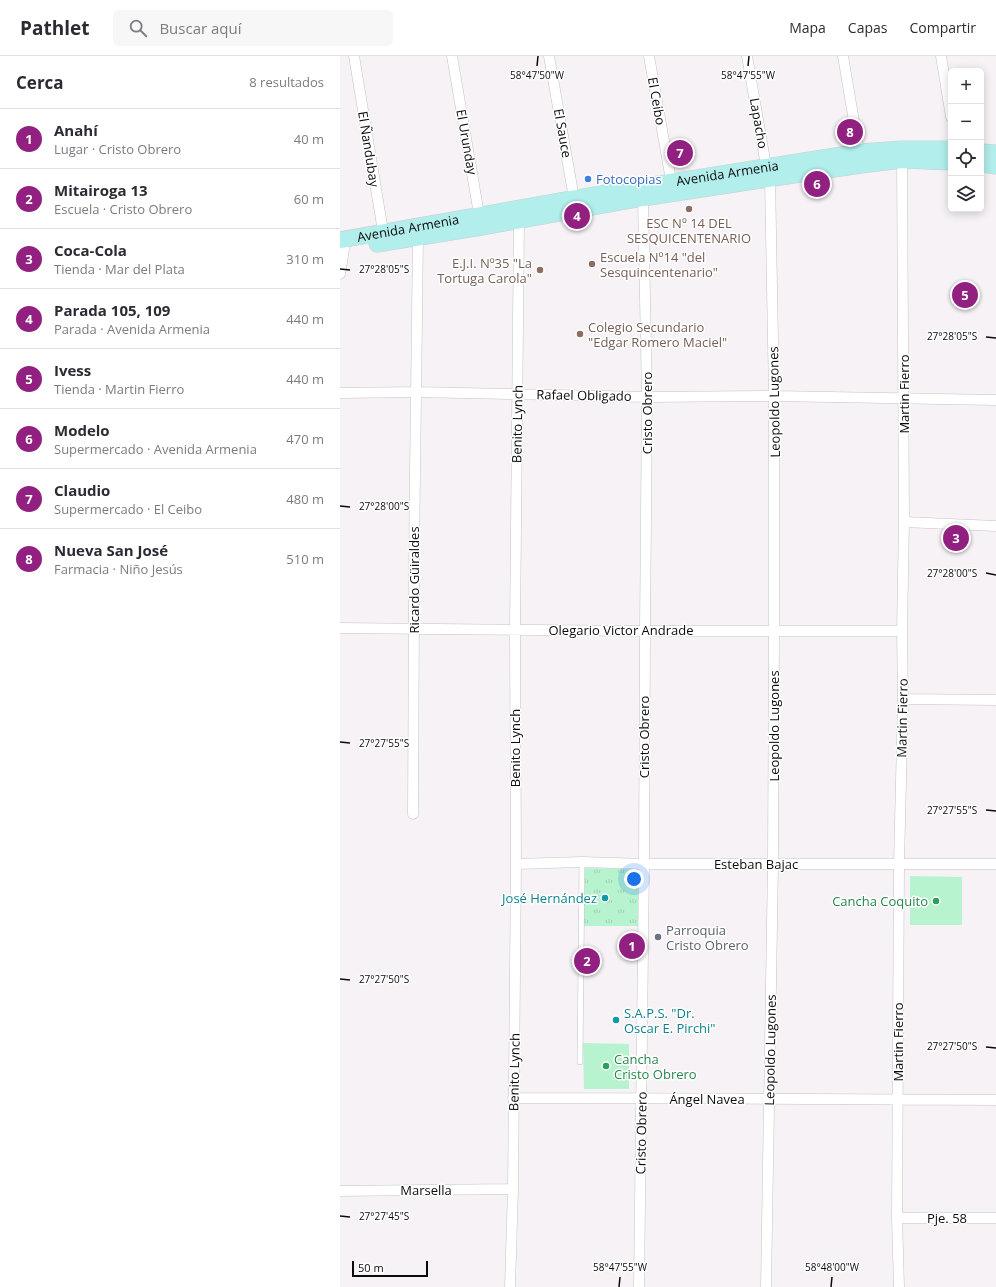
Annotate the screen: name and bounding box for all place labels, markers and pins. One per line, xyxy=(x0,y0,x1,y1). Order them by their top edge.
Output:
pin: 8 xyxy=(837,117,863,147)
pin: 7 xyxy=(667,138,693,168)
pin: 6 xyxy=(804,169,830,199)
place label: Fotocopias xyxy=(596,170,662,188)
marker: Fotocopias xyxy=(583,174,593,184)
pin: 4 xyxy=(564,201,590,231)
marker: ESC Nº 14 DEL SESQUICENTENARIO xyxy=(684,204,694,214)
place label: ESC Nº 14 DEL SESQUICENTENARIO xyxy=(627,214,751,247)
place label: Escuela Nº14 "del Sesquincentenario" xyxy=(600,248,718,281)
place label: E.J.I. Nº35 "La Tortuga Carola" xyxy=(437,254,532,287)
marker: Escuela Nº14 "del Sesquincentenario" xyxy=(587,259,597,269)
marker: E.J.I. Nº35 "La Tortuga Carola" xyxy=(535,265,545,275)
pin: 5 xyxy=(952,280,978,310)
place label: Colegio Secundario "Edgar Romero Maciel" xyxy=(588,318,727,351)
marker: Colegio Secundario "Edgar Romero Maciel" xyxy=(575,329,585,339)
pin: 3 xyxy=(943,523,969,553)
place label: José Hernández xyxy=(500,889,597,907)
place label: Cancha Coquito xyxy=(832,892,928,910)
marker: José Hernández xyxy=(600,893,610,903)
marker: Cancha Coquito xyxy=(931,896,941,906)
place label: Parroquia Cristo Obrero xyxy=(666,921,749,954)
pin: 1 xyxy=(619,931,645,961)
marker: Parroquia Cristo Obrero xyxy=(653,932,663,942)
pin: 2 xyxy=(574,946,600,976)
place label: S.A.P.S. "Dr. Oscar E. Pirchi" xyxy=(624,1004,716,1037)
marker: S.A.P.S. "Dr. Oscar E. Pirchi" xyxy=(611,1015,621,1025)
place label: Cancha Cristo Obrero xyxy=(614,1050,697,1083)
marker: Cancha Cristo Obrero xyxy=(601,1061,611,1071)

